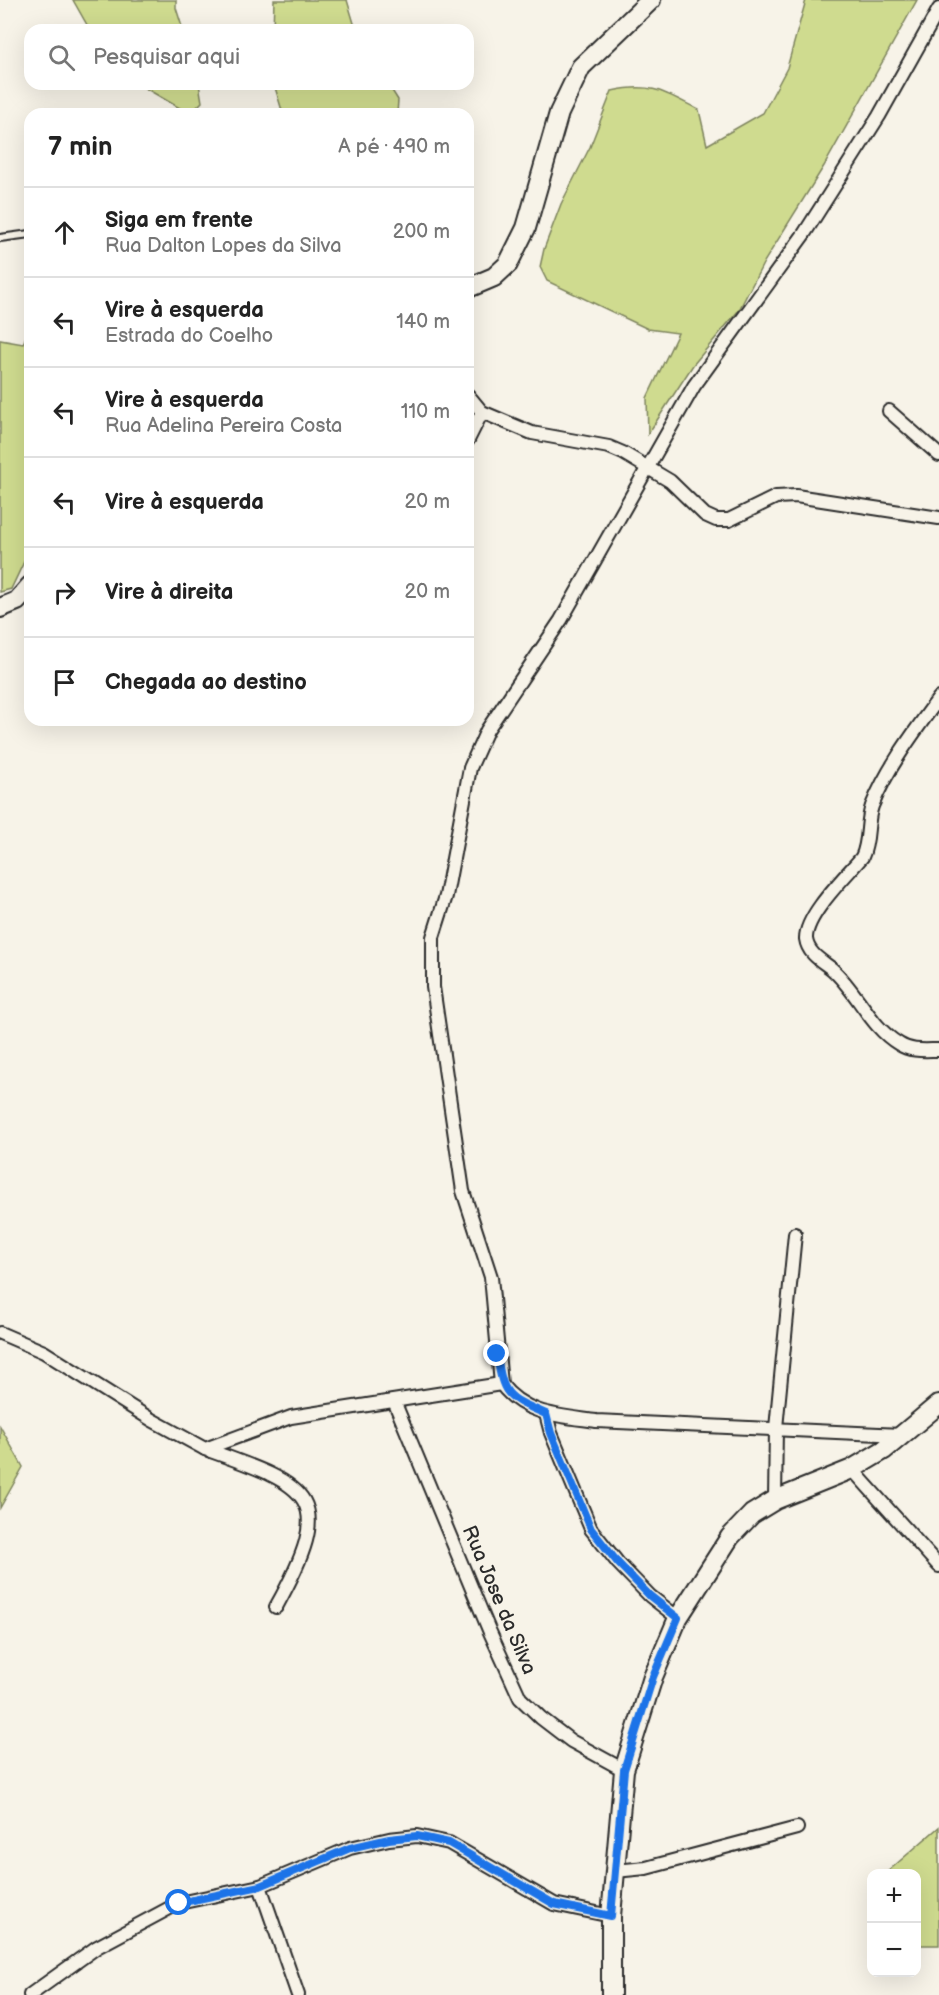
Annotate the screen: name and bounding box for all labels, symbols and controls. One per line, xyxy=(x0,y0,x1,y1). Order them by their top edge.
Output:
search box xyxy=(24,24,474,90)
icon: search xyxy=(45,41,78,74)
text: Pesquisar aqui xyxy=(93,44,240,71)
text: 7 min xyxy=(48,132,112,163)
text: A pé · 490 m xyxy=(338,135,450,159)
text: Siga em frente xyxy=(105,207,253,234)
icon: ahead xyxy=(48,216,81,249)
text: 200 m xyxy=(393,220,450,244)
text: Rua Dalton Lopes da Silva xyxy=(105,234,341,258)
text: Vire à esquerda xyxy=(105,297,264,324)
icon: left xyxy=(48,306,81,339)
text: 140 m xyxy=(396,310,450,334)
text: Estrada do Coelho xyxy=(105,324,273,348)
text: Vire à esquerda xyxy=(105,387,264,414)
icon: left xyxy=(48,396,81,429)
text: 110 m xyxy=(401,400,450,424)
text: Rua Adelina Pereira Costa xyxy=(105,414,342,438)
icon: left xyxy=(48,486,81,519)
text: Vire à esquerda xyxy=(105,489,264,516)
text: 20 m xyxy=(405,490,450,514)
icon: right xyxy=(48,576,81,609)
text: Vire à direita xyxy=(105,579,233,606)
text: 20 m xyxy=(405,580,450,604)
icon: arrive xyxy=(48,666,81,699)
text: Chegada ao destino xyxy=(105,669,307,696)
route end xyxy=(483,1340,509,1366)
street label: Rua Jose da Silva xyxy=(457,1522,541,1678)
map controls xyxy=(867,1869,921,1977)
button: + xyxy=(867,1869,921,1923)
route start xyxy=(165,1889,191,1915)
button: − xyxy=(867,1923,921,1977)

